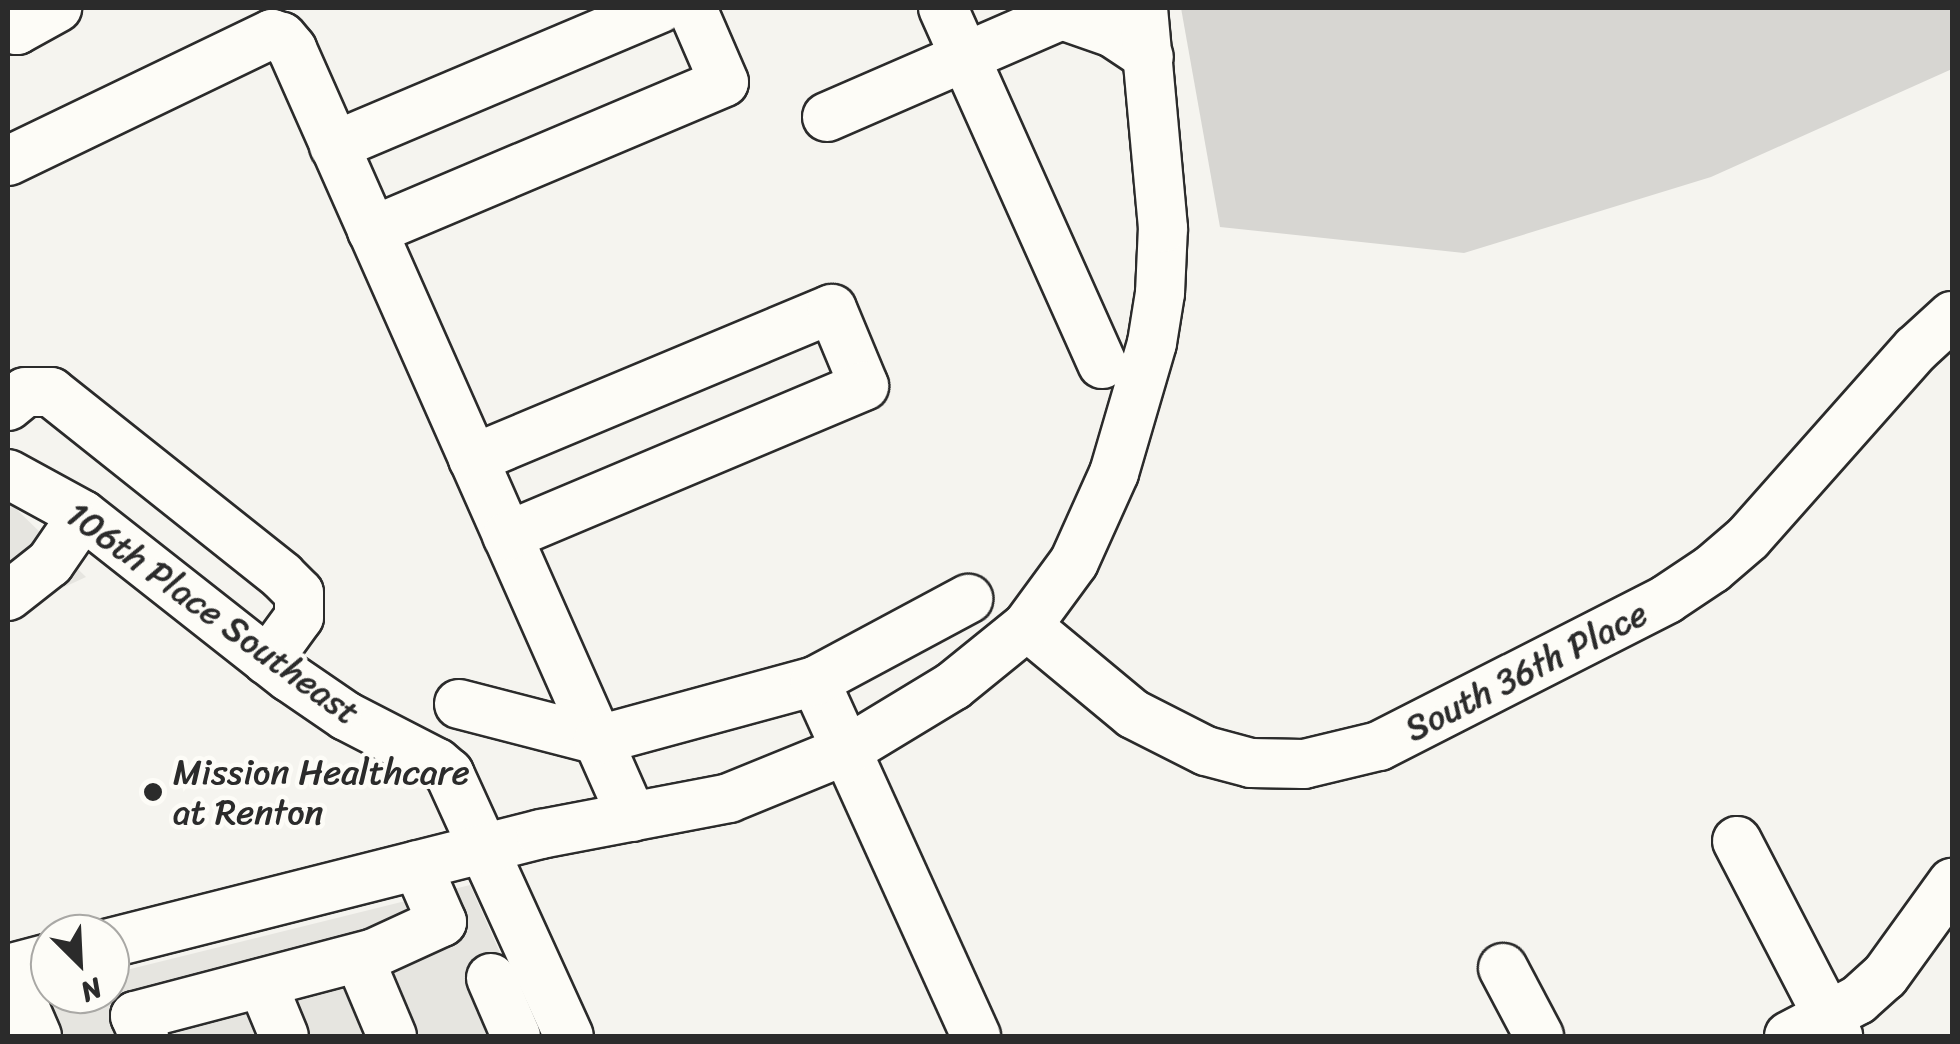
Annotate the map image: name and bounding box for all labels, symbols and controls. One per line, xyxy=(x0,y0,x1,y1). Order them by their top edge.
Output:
street label: 106th Place Southeast xyxy=(59,493,367,733)
street label: South 36th Place xyxy=(1397,592,1655,750)
place label: Mission Healthcare at Renton xyxy=(173,751,470,833)
marker: Mission Healthcare at Renton xyxy=(142,781,164,803)
north arrow xyxy=(30,914,130,1014)
text: N xyxy=(73,964,110,1016)

